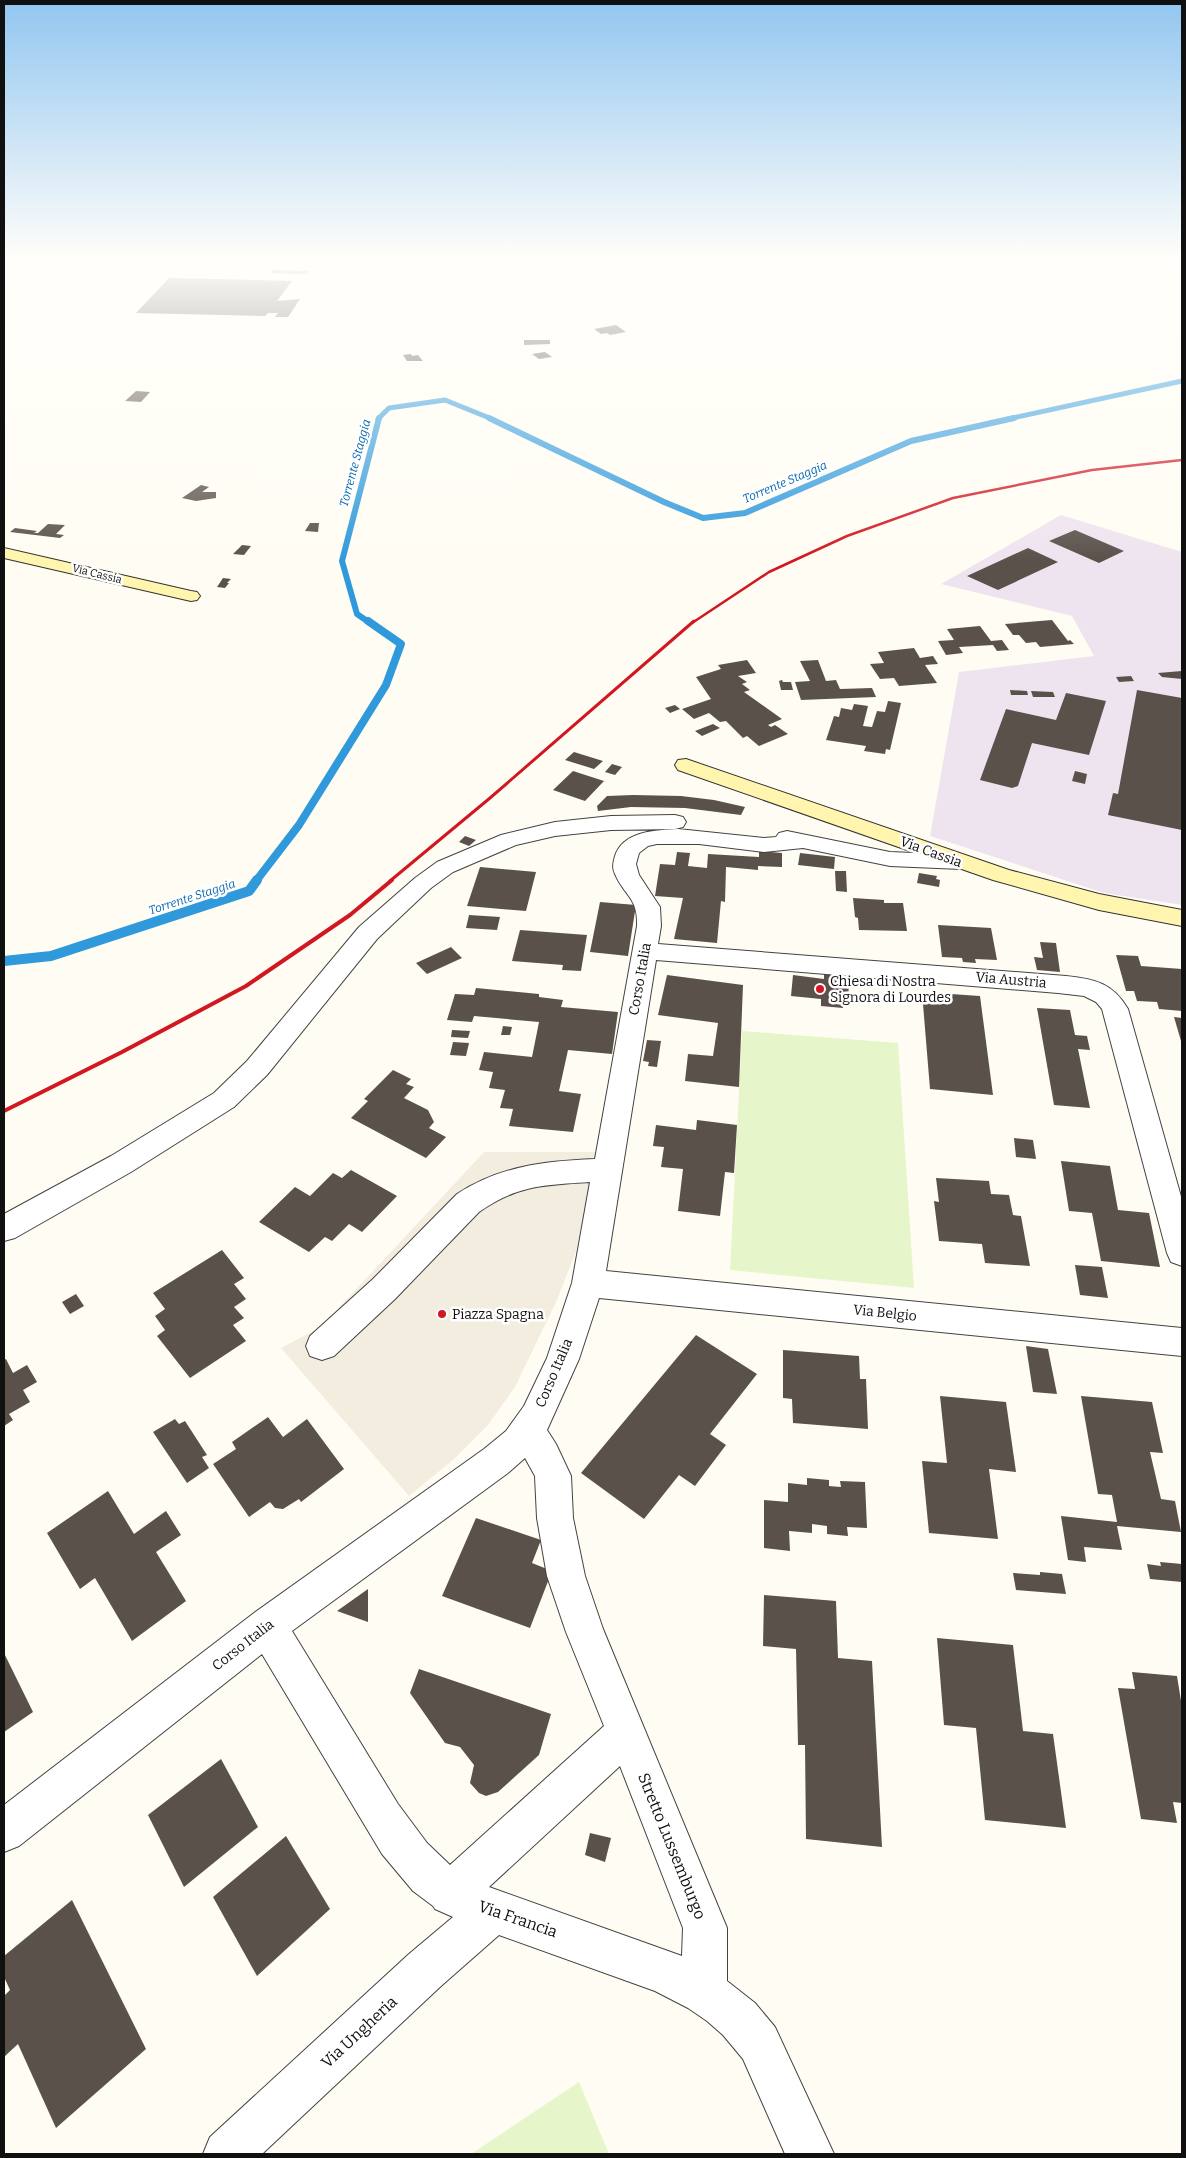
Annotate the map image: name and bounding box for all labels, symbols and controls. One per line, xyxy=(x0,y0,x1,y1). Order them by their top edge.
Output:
water label: Torrente Staggia xyxy=(337,418,373,508)
water label: Torrente Staggia xyxy=(741,458,829,506)
street label: Via Cassia xyxy=(71,562,123,586)
street label: Via Cassia xyxy=(898,833,965,871)
water label: Torrente Staggia xyxy=(147,876,237,918)
street label: Corso Italia xyxy=(625,941,655,1017)
street label: Via Austria xyxy=(975,968,1047,992)
place label: Chiesa di Nostra Signora di Lourdes xyxy=(830,973,951,1006)
marker: Chiesa di Nostra Signora di Lourdes xyxy=(814,983,826,995)
street label: Via Belgio xyxy=(852,1301,918,1325)
place label: Piazza Spagna xyxy=(452,1306,544,1323)
marker: Piazza Spagna xyxy=(436,1308,448,1320)
street label: Corso Italia xyxy=(532,1336,576,1410)
street label: Corso Italia xyxy=(209,1615,277,1674)
street label: Stretto Lussemburgo xyxy=(634,1770,710,1922)
street label: Via Francia xyxy=(476,1897,560,1941)
street label: Via Ungheria xyxy=(317,1992,401,2072)

